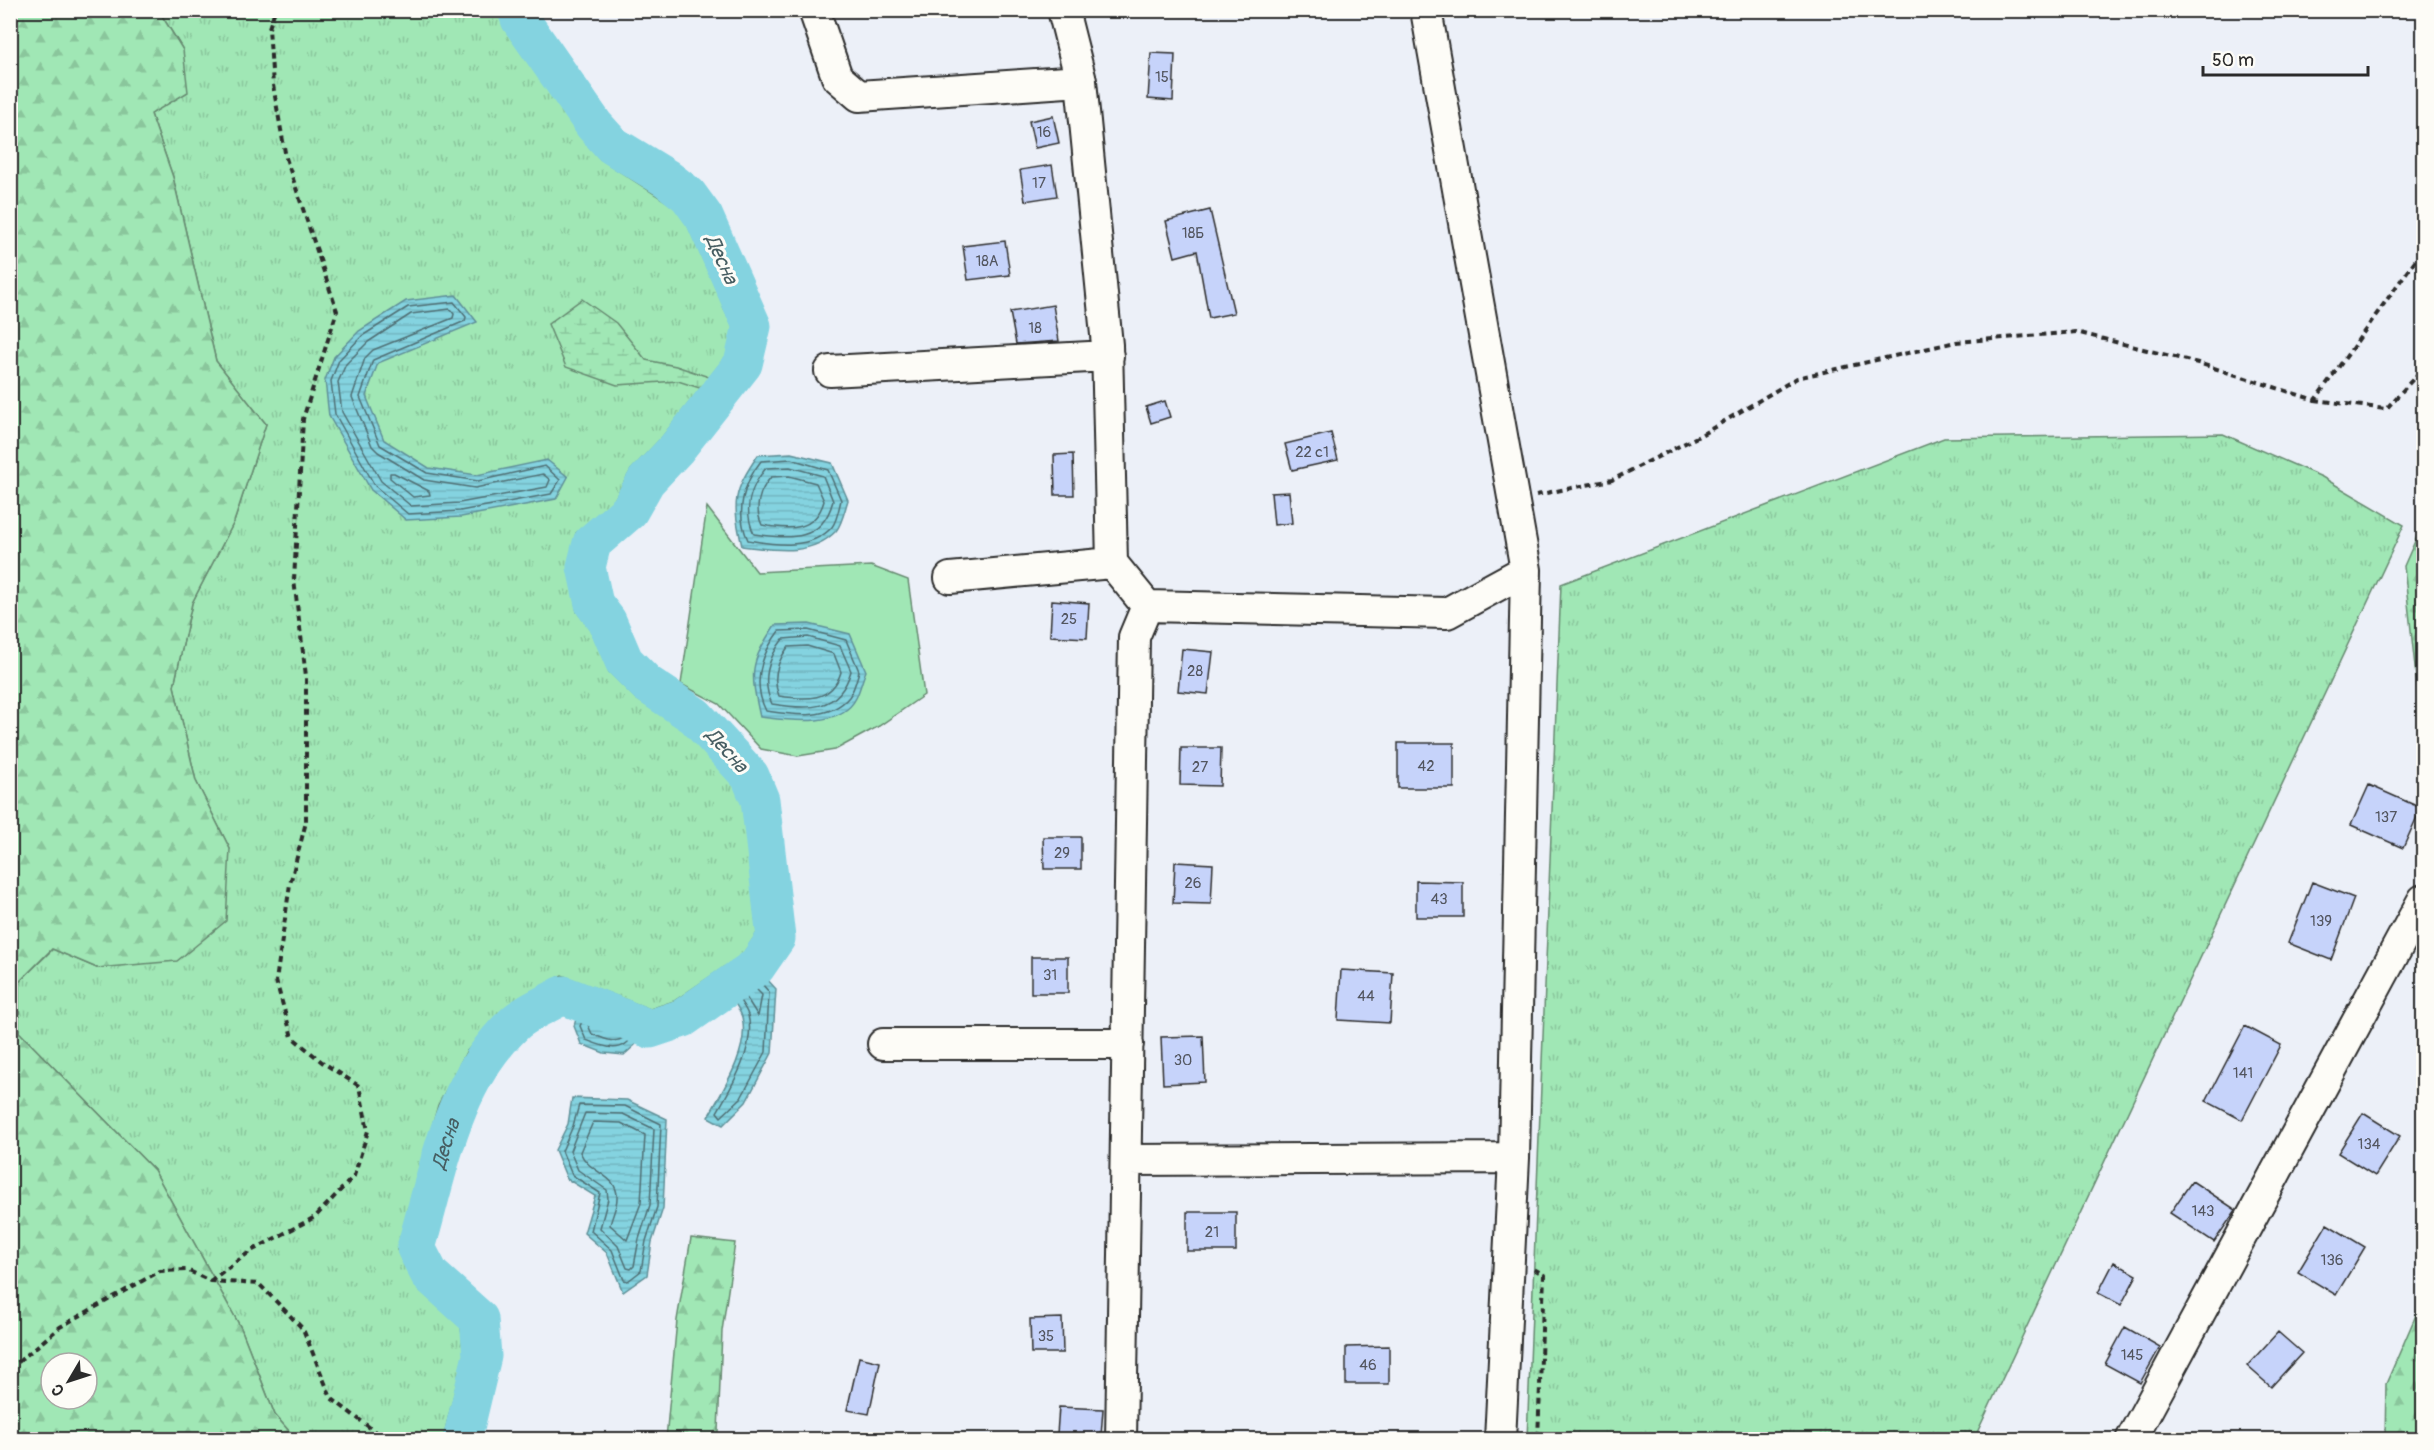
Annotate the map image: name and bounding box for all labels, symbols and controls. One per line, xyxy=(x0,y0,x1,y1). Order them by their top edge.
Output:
scale bar xyxy=(2203,39,2368,77)
text: 50 m xyxy=(2212,49,2254,72)
house number: 15 xyxy=(1155,68,1169,87)
house number: 16 xyxy=(1037,123,1051,142)
house number: 17 xyxy=(1032,174,1046,193)
house number: 18Б xyxy=(1182,224,1204,243)
water label: Десна xyxy=(699,230,744,289)
house number: 18А xyxy=(975,252,999,271)
house number: 18 xyxy=(1028,319,1042,338)
house number: 22 с1 xyxy=(1295,443,1329,462)
house number: 25 xyxy=(1061,610,1077,629)
house number: 28 xyxy=(1187,662,1203,681)
water label: Десна xyxy=(700,722,754,779)
house number: 42 xyxy=(1417,757,1435,776)
house number: 27 xyxy=(1192,758,1208,777)
house number: 137 xyxy=(2375,808,2397,827)
house number: 29 xyxy=(1054,844,1070,863)
house number: 26 xyxy=(1184,874,1202,893)
house number: 43 xyxy=(1430,890,1448,909)
house number: 139 xyxy=(2310,912,2332,931)
house number: 31 xyxy=(1043,966,1057,985)
house number: 44 xyxy=(1357,987,1375,1006)
house number: 30 xyxy=(1174,1051,1192,1070)
house number: 141 xyxy=(2233,1064,2253,1083)
water label: Десна xyxy=(426,1114,466,1173)
house number: 134 xyxy=(2358,1135,2381,1154)
house number: 143 xyxy=(2192,1202,2214,1221)
house number: 21 xyxy=(1205,1223,1219,1242)
house number: 136 xyxy=(2321,1251,2343,1270)
house number: 35 xyxy=(1038,1327,1054,1346)
house number: 145 xyxy=(2121,1346,2143,1365)
north arrow xyxy=(39,1351,99,1411)
house number: 46 xyxy=(1359,1356,1377,1375)
text: С xyxy=(47,1380,69,1400)

